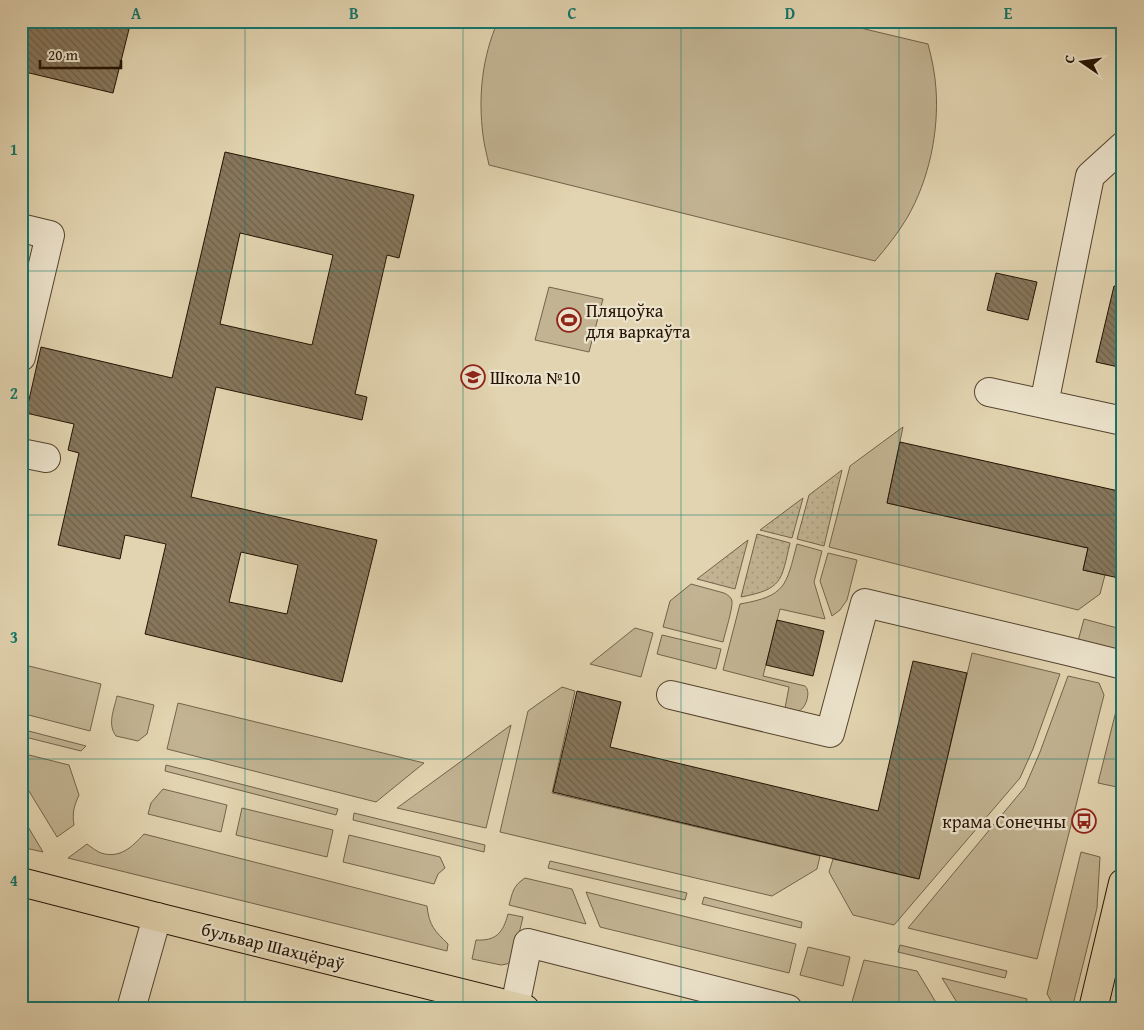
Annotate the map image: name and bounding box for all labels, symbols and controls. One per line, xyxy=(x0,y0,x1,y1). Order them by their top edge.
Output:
text: A xyxy=(131,1,142,25)
text: B xyxy=(349,1,359,25)
text: C xyxy=(567,1,577,25)
text: D xyxy=(785,1,795,25)
text: E xyxy=(1004,1,1013,25)
scale bar xyxy=(40,38,121,70)
north arrow xyxy=(1056,38,1106,88)
text: 20 m xyxy=(48,44,79,65)
text: С xyxy=(1059,53,1080,65)
text: 1 xyxy=(10,137,18,161)
place label: Пляцоўка для варкаўта xyxy=(586,297,691,345)
sports icon: Пляцоўка для варкаўта xyxy=(556,307,582,333)
school or university icon: Школа №10 xyxy=(460,364,486,390)
place label: Школа №10 xyxy=(490,364,581,391)
text: 2 xyxy=(10,381,18,405)
text: 3 xyxy=(10,625,18,649)
place label: крама Сонечны xyxy=(942,808,1066,835)
bus stop icon: крама Сонечны xyxy=(1071,808,1097,834)
text: 4 xyxy=(10,868,18,892)
street label: бульвар Шахцёраў xyxy=(199,915,347,977)

